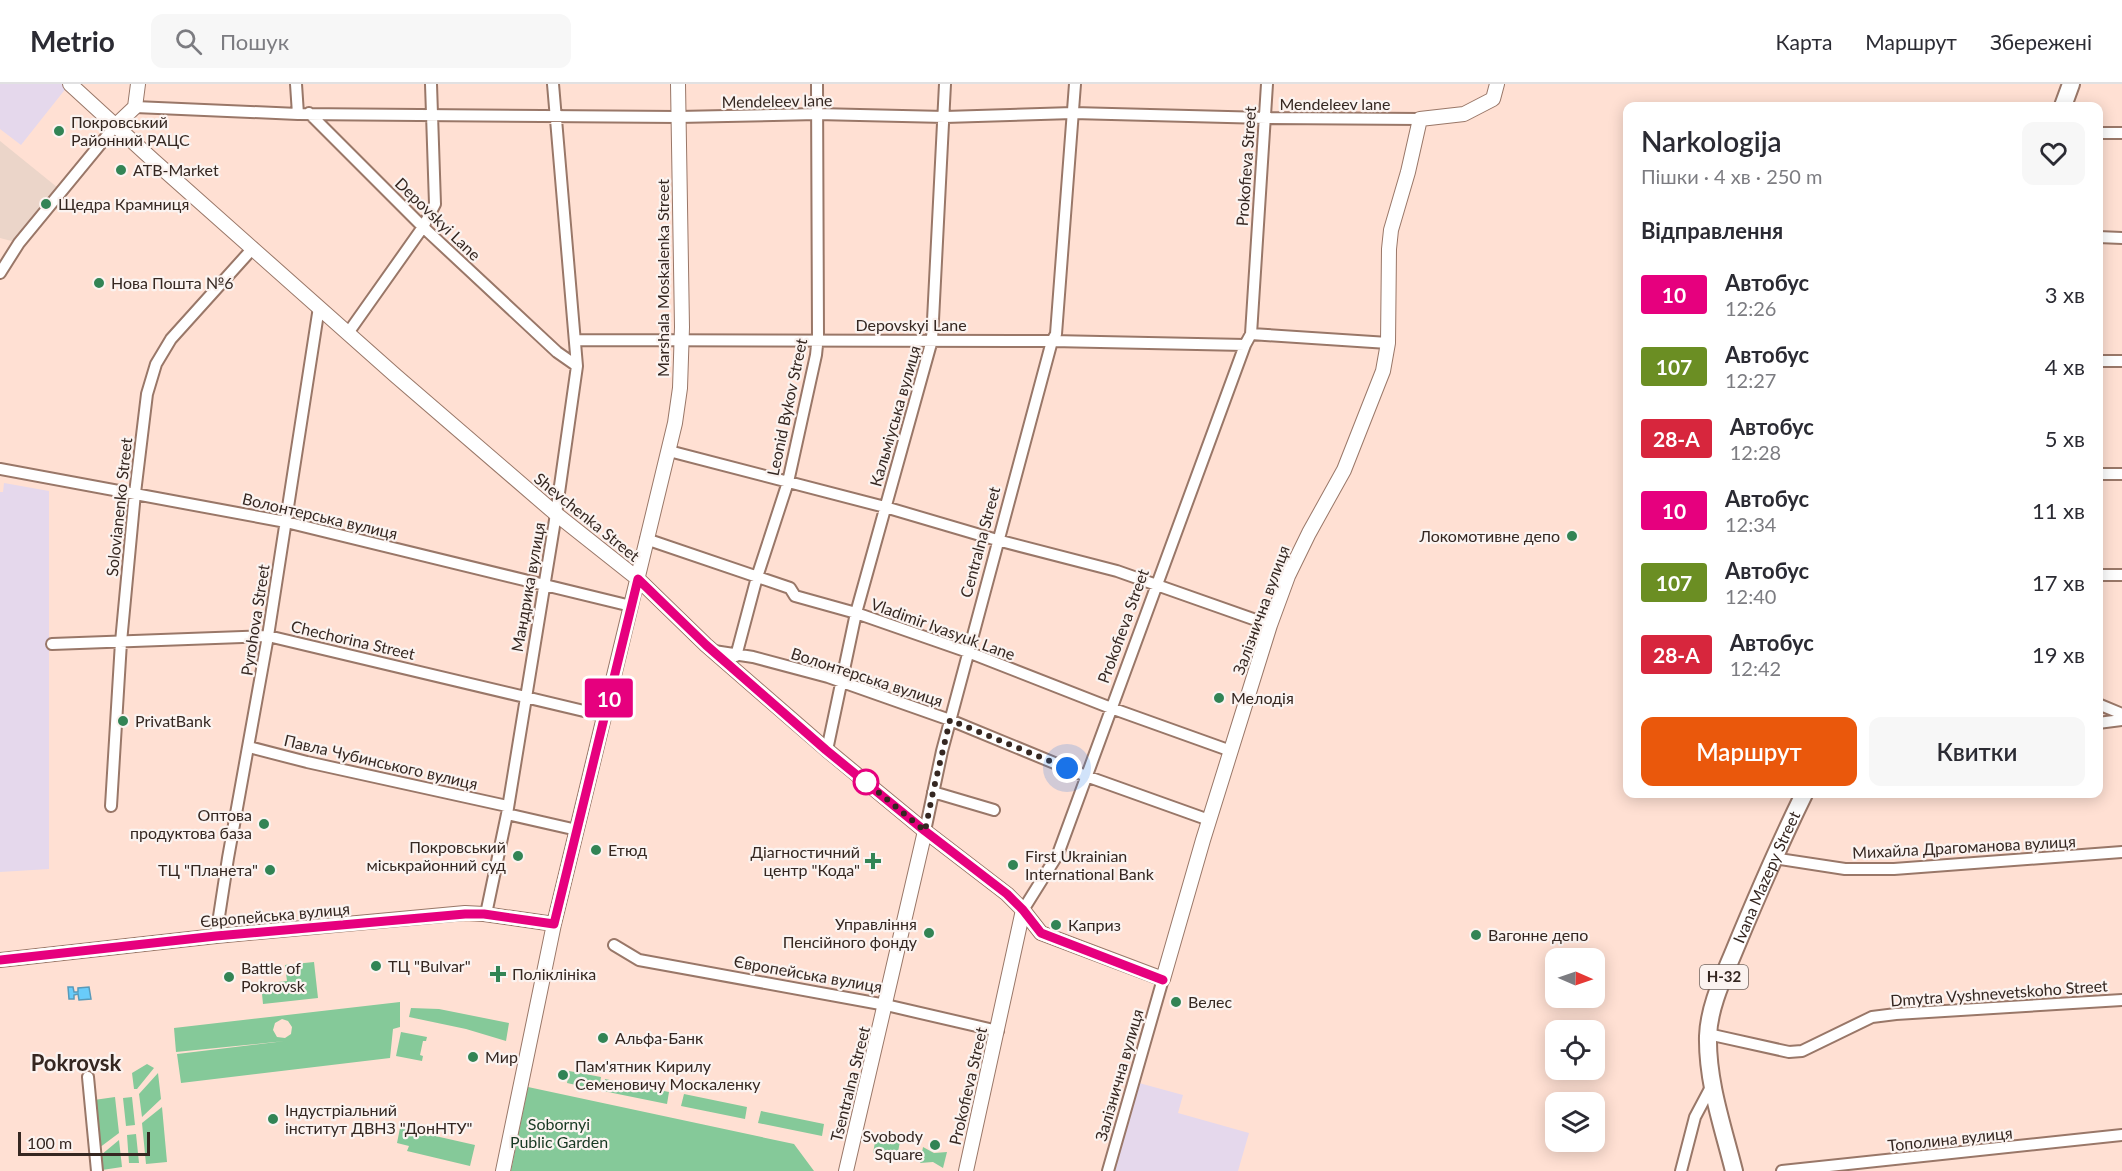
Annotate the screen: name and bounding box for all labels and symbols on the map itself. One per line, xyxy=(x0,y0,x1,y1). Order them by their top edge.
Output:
street label: Mendeleev lane xyxy=(721,90,833,111)
street label: Mendeleev lane xyxy=(1280,94,1390,113)
street label: Prokofieva Street xyxy=(1232,105,1259,227)
place label: Покровський Районний РАЦС xyxy=(71,112,190,149)
marker: Покровський Районний РАЦС xyxy=(52,124,66,138)
place label: ATB-Market xyxy=(133,160,219,179)
marker: ATB-Market xyxy=(114,163,128,177)
street label: Depovskyi Lane xyxy=(392,173,485,264)
street label: Marshala Moskalenka Street xyxy=(653,179,672,377)
place label: Щедра Крамниця xyxy=(58,194,189,213)
marker: Щедра Крамниця xyxy=(39,197,53,211)
place label: Нова Пошта №6 xyxy=(111,273,234,292)
marker: Нова Пошта №6 xyxy=(92,276,106,290)
street label: Depovskyi Lane xyxy=(855,315,967,334)
street label: Leonid Bykov Street xyxy=(763,336,810,477)
street label: Кальміуська вулиця xyxy=(865,343,924,489)
street label: Solovianenko Street xyxy=(102,436,135,577)
street label: Shevchenka Street xyxy=(531,468,644,565)
street label: Centralna Street xyxy=(956,484,1004,599)
street label: Волонтерська вулиця xyxy=(241,488,400,543)
street label: Мандрика вулиця xyxy=(507,521,548,653)
place label: Локомотивне депо xyxy=(1418,526,1560,545)
marker: Локомотивне депо xyxy=(1565,529,1579,543)
street label: Залізнична вулиця xyxy=(1228,543,1293,677)
street label: Pyrohova Street xyxy=(236,563,273,677)
street label: Prokofieva Street xyxy=(1093,566,1152,686)
street label: Vladimir Ivasyuk Lane xyxy=(869,594,1018,663)
street label: Chechorina Street xyxy=(289,616,417,663)
street label: Волонтерська вулиця xyxy=(789,643,946,710)
line badge: 10 xyxy=(582,678,636,718)
place label: Мелодія xyxy=(1231,688,1294,707)
marker: Мелодія xyxy=(1212,691,1226,705)
place label: PrivatBank xyxy=(135,711,212,730)
marker: PrivatBank xyxy=(116,714,130,728)
street label: Павла Чубинського вулиця xyxy=(282,730,480,793)
your location xyxy=(1052,753,1082,783)
unlabelled marker xyxy=(853,769,879,795)
place label: Оптова продуктова база xyxy=(130,805,252,842)
street label: Ivana Mazepy Street xyxy=(1729,808,1803,946)
marker: Оптова продуктова база xyxy=(257,817,271,831)
street label: Михайла Драгоманова вулиця xyxy=(1852,831,2076,862)
place label: Покровський міськрайонний суд xyxy=(367,837,506,874)
place label: Етюд xyxy=(608,840,647,859)
place label: Діагностичний центр "Кода" xyxy=(750,842,860,879)
marker: Етюд xyxy=(589,843,603,857)
place label: First Ukrainian International Bank xyxy=(1025,846,1155,883)
marker: Покровський міськрайонний суд xyxy=(511,849,525,863)
marker: Діагностичний центр "Кода" xyxy=(864,852,882,870)
marker: First Ukrainian International Bank xyxy=(1006,858,1020,872)
place label: ТЦ "Планета" xyxy=(158,860,258,879)
marker: ТЦ "Планета" xyxy=(263,863,277,877)
street label: Європейська вулиця xyxy=(199,898,351,931)
place label: Управління Пенсійного фонду xyxy=(783,914,918,951)
place label: Каприз xyxy=(1068,915,1121,934)
marker: Каприз xyxy=(1049,918,1063,932)
place label: Вагонне депо xyxy=(1488,925,1588,944)
marker: Управління Пенсійного фонду xyxy=(922,926,936,940)
marker: Вагонне депо xyxy=(1469,928,1483,942)
north arrow xyxy=(1545,948,1605,1008)
street label: Європейська вулиця xyxy=(732,951,884,996)
place label: ТЦ "Bulvar" xyxy=(388,956,471,975)
place label: Battle of Pokrovsk xyxy=(241,958,306,995)
marker: ТЦ "Bulvar" xyxy=(369,959,383,973)
place label: Поліклініка xyxy=(512,964,596,983)
marker: Поліклініка xyxy=(489,965,507,983)
road number: Н-32 xyxy=(1700,965,1748,989)
marker: Battle of Pokrovsk xyxy=(222,970,236,984)
street label: Dmytra Vyshnevetskoho Street xyxy=(1890,975,2109,1010)
place label: Велес xyxy=(1188,992,1232,1011)
marker: Велес xyxy=(1169,995,1183,1009)
street label: Залізнична вулиця xyxy=(1091,1007,1146,1143)
street label: Tsentralna Street xyxy=(826,1024,873,1143)
street label: Prokofieva Street xyxy=(945,1025,990,1147)
place label: Альфа-Банк xyxy=(615,1028,704,1047)
marker: Альфа-Банк xyxy=(596,1031,610,1045)
place label: Мир xyxy=(485,1047,518,1066)
district label: Pokrovsk xyxy=(31,1049,121,1076)
marker: Мир xyxy=(466,1050,480,1064)
place label: Пам'ятник Кирилу Семеновичу Москаленку xyxy=(575,1056,761,1093)
marker: Пам'ятник Кирилу Семеновичу Москаленку xyxy=(556,1068,570,1082)
place label: Індустріальний інститут ДВНЗ "ДонНТУ" xyxy=(285,1100,473,1137)
marker: Індустріальний інститут ДВНЗ "ДонНТУ" xyxy=(266,1112,280,1126)
park label: Sobornyi Public Garden xyxy=(510,1114,608,1151)
street label: Тополина вулиця xyxy=(1887,1123,2013,1155)
place label: Svobody Square xyxy=(862,1126,924,1163)
scale bar xyxy=(18,1129,150,1156)
marker: Svobody Square xyxy=(928,1138,942,1152)

